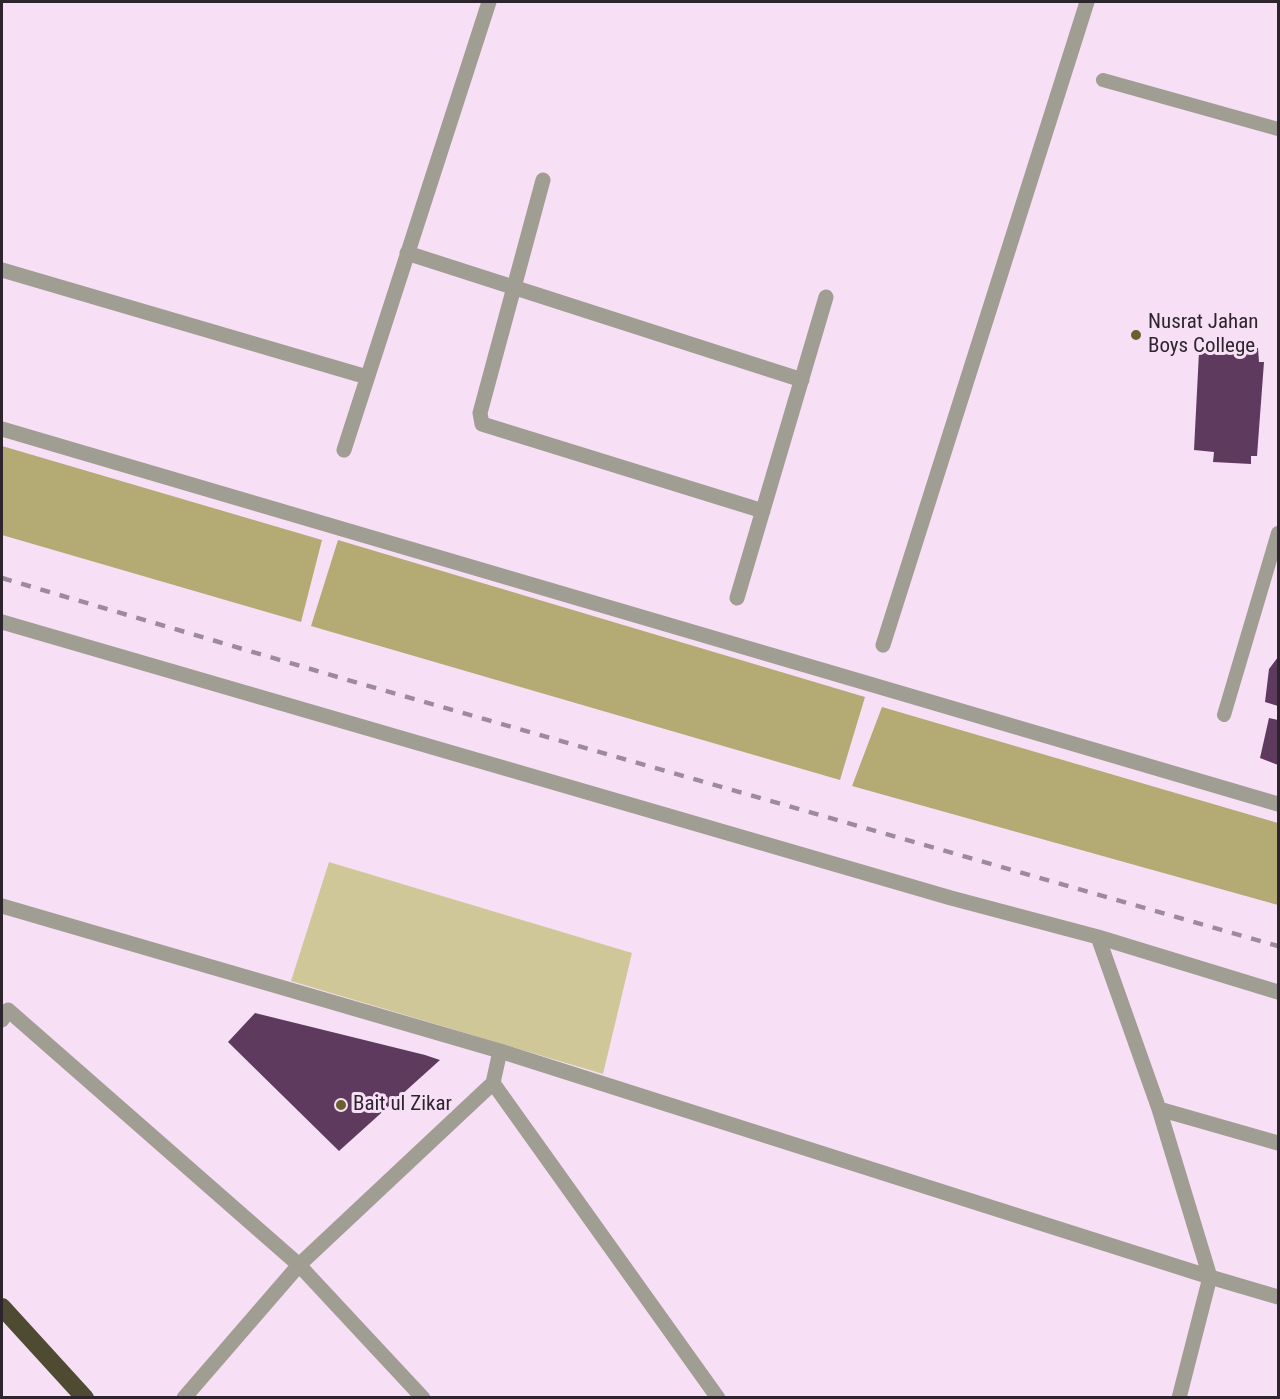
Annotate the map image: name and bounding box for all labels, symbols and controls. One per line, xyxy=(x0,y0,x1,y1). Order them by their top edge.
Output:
place label: Nusrat Jahan Boys College xyxy=(1148,310,1258,360)
marker: Nusrat Jahan Boys College xyxy=(1129,328,1143,342)
place label: Bait ul Zikar xyxy=(353,1092,452,1118)
marker: Bait ul Zikar xyxy=(334,1098,348,1112)

